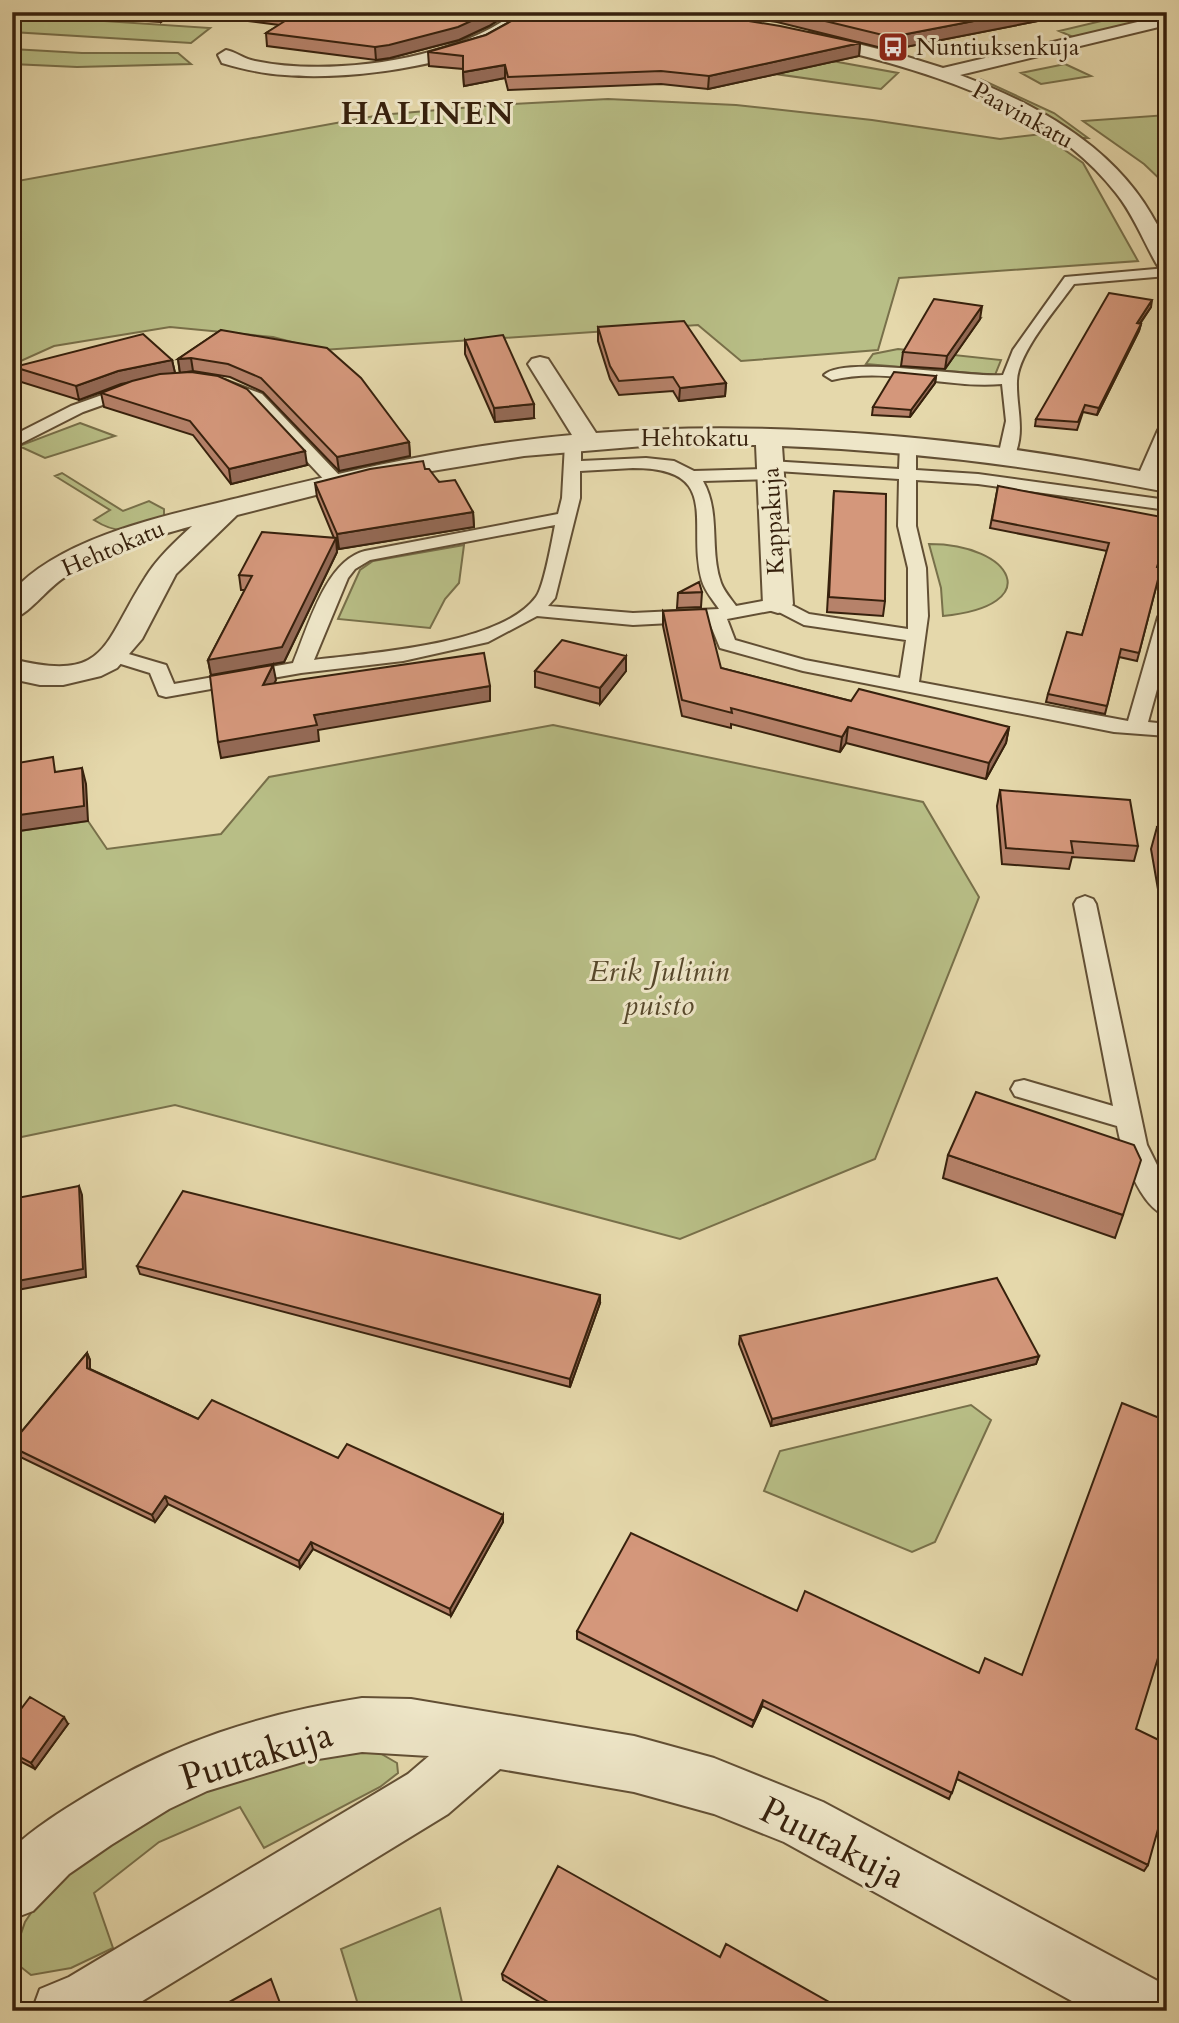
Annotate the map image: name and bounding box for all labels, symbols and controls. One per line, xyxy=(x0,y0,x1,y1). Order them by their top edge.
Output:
bus stop icon: Nuntiuksenkuja xyxy=(876,30,910,64)
place label: Nuntiuksenkuja xyxy=(916,31,1080,64)
street label: Paavinkatu xyxy=(966,74,1079,157)
district label: HALINEN xyxy=(341,92,515,136)
street label: Hehtokatu xyxy=(641,422,749,455)
street label: Kappakuja xyxy=(754,466,793,575)
street label: Hehtokatu xyxy=(57,512,170,585)
park label: Erik Julinin puisto xyxy=(589,951,729,1026)
street label: Puutakuja xyxy=(174,1709,339,1803)
street label: Puutakuja xyxy=(751,1785,914,1901)

